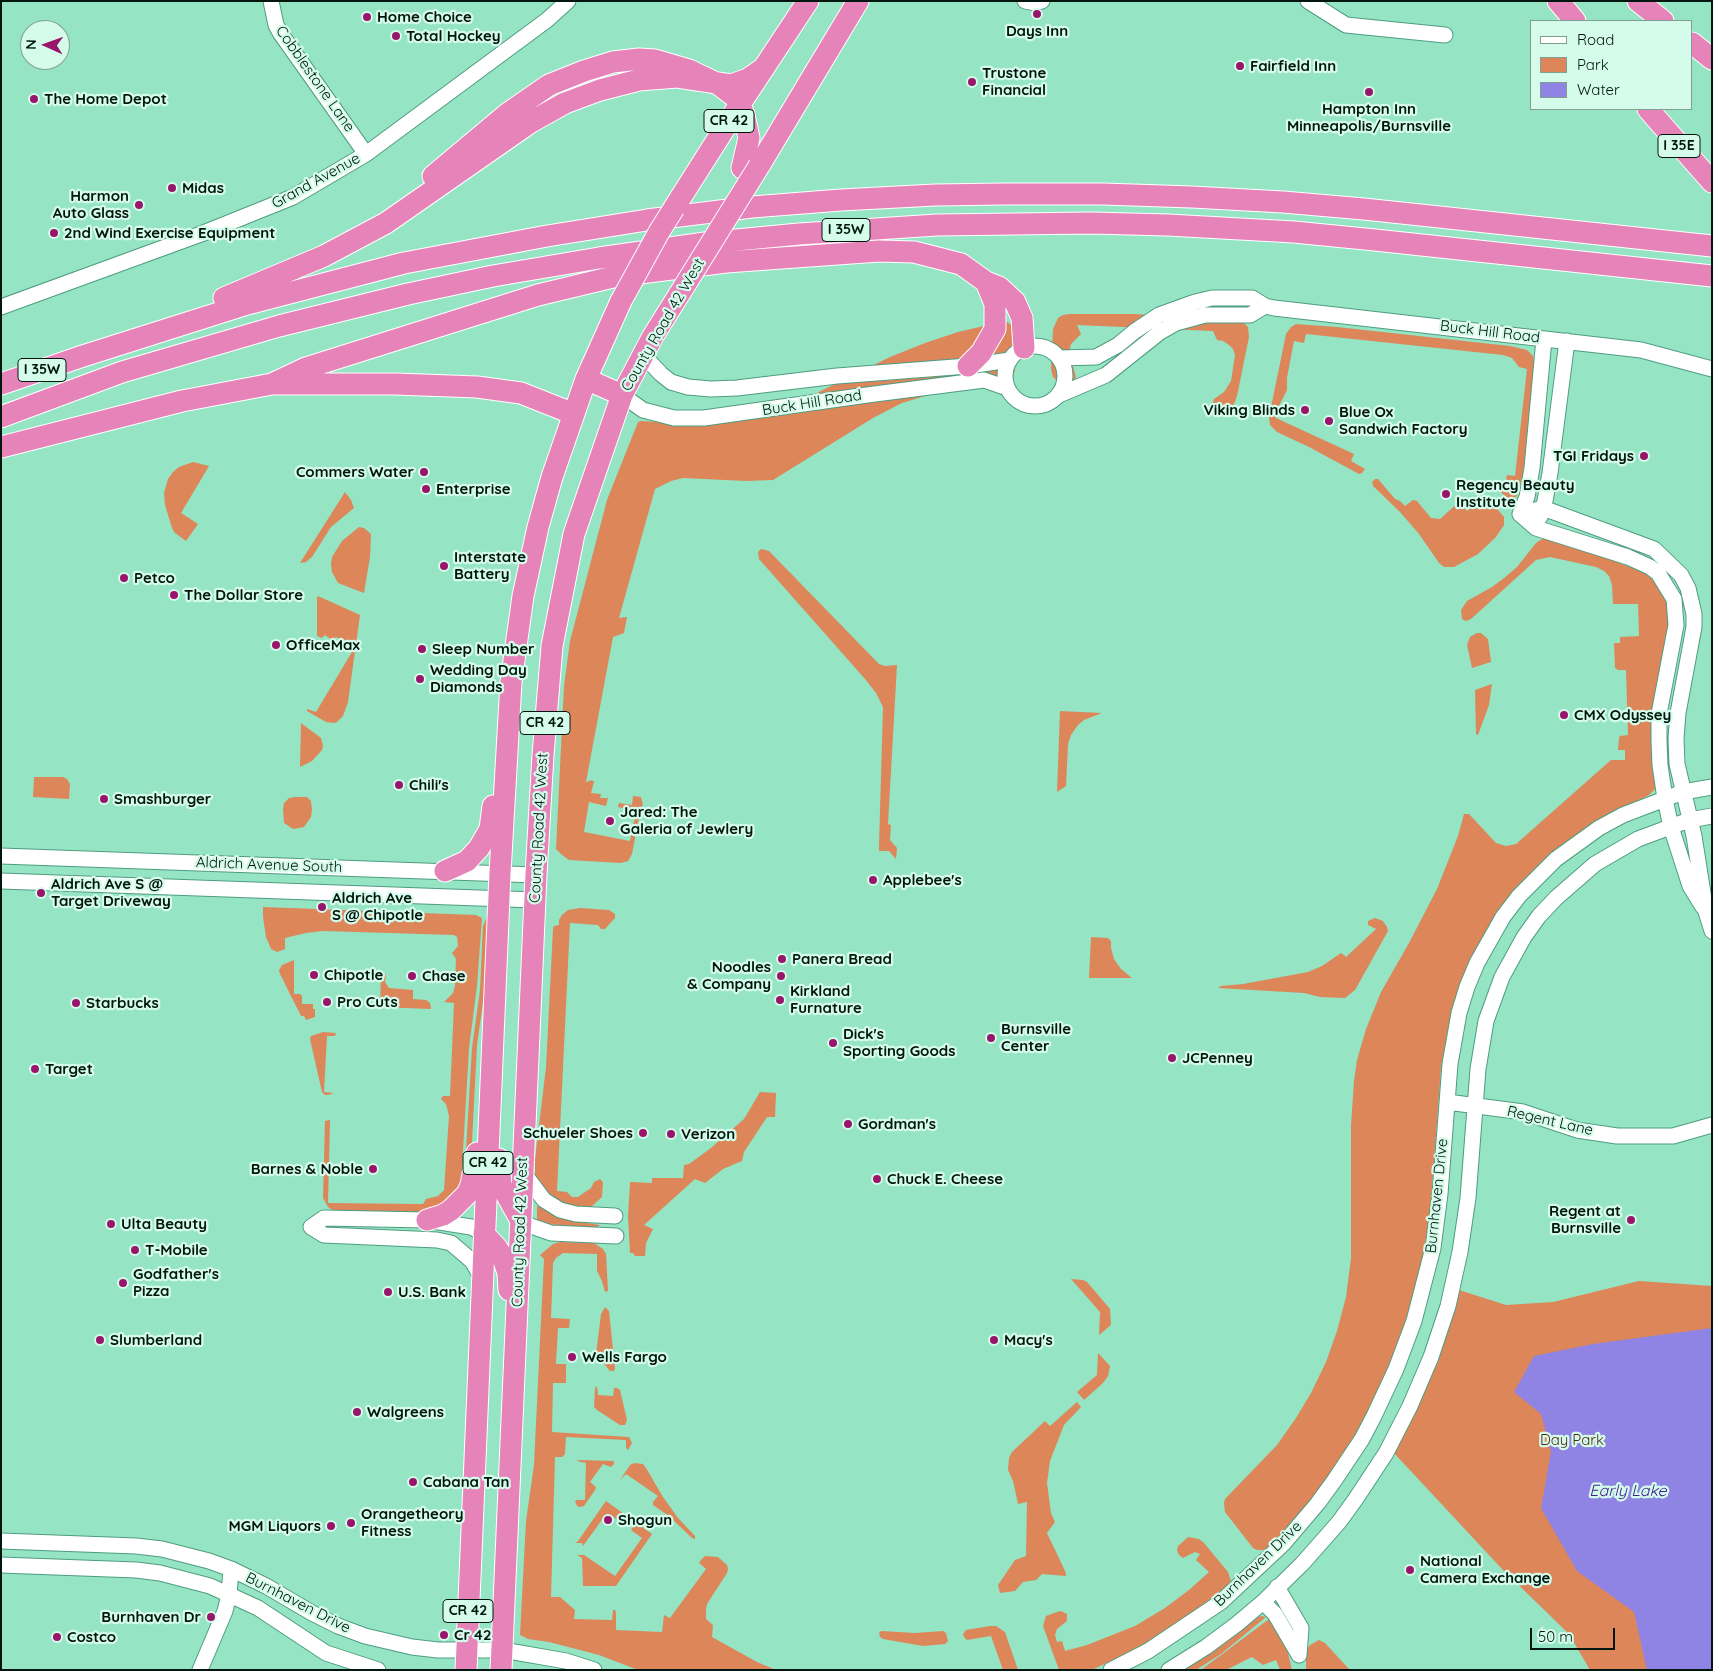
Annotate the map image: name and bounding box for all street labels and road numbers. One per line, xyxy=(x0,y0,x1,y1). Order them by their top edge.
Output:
street label: Cobblestone Lane xyxy=(272,22,358,136)
road number: CR 42 xyxy=(704,110,754,132)
road number: I 35E xyxy=(1658,134,1700,158)
street label: Grand Avenue xyxy=(269,149,363,213)
road number: I 35W xyxy=(822,218,870,242)
street label: County Road 42 West xyxy=(618,255,708,395)
street label: Buck Hill Road xyxy=(1439,317,1541,347)
road number: I 35W xyxy=(18,358,66,382)
street label: Buck Hill Road xyxy=(761,386,863,420)
road number: CR 42 xyxy=(520,711,570,734)
street label: County Road 42 West xyxy=(526,753,552,903)
street label: Aldrich Avenue South xyxy=(195,853,343,877)
street label: Regent Lane xyxy=(1505,1102,1595,1140)
street label: Burnhaven Drive xyxy=(1422,1138,1452,1254)
road number: CR 42 xyxy=(463,1152,513,1174)
street label: County Road 42 West xyxy=(508,1157,532,1307)
street label: Burnhaven Drive xyxy=(1210,1517,1306,1611)
street label: Burnhaven Drive xyxy=(243,1569,353,1637)
road number: CR 42 xyxy=(443,1600,493,1622)

